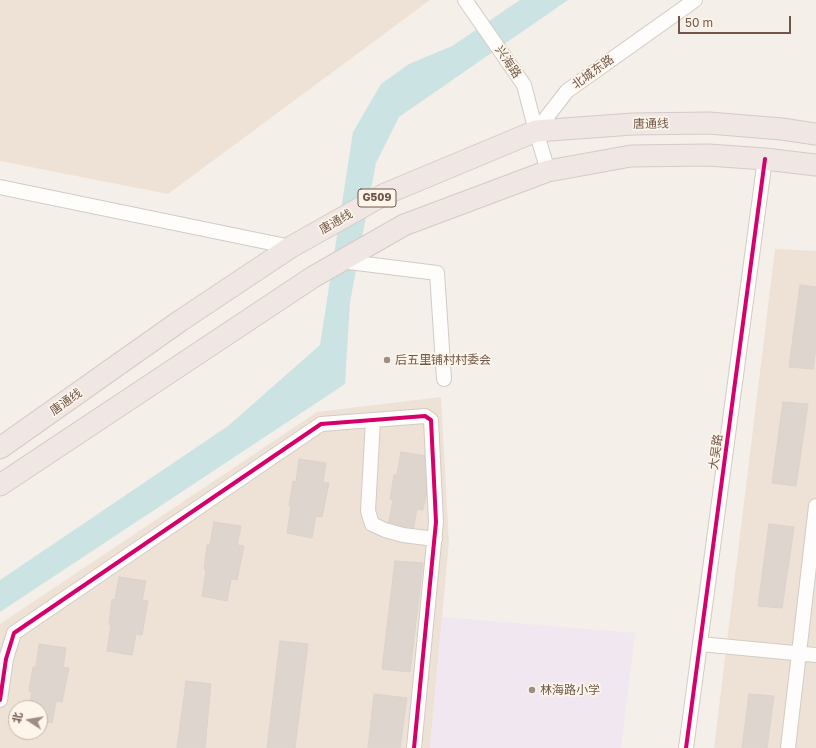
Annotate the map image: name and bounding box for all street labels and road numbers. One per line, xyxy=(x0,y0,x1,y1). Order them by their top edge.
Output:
street label: 兴海路 xyxy=(492,43,524,81)
street label: 北城东路 xyxy=(569,52,617,92)
street label: 唐通线 xyxy=(633,116,669,132)
road number: G509 xyxy=(358,189,396,207)
street label: 唐通线 xyxy=(317,207,355,237)
street label: 唐通线 xyxy=(47,386,85,418)
street label: 大吴路 xyxy=(706,433,726,471)

